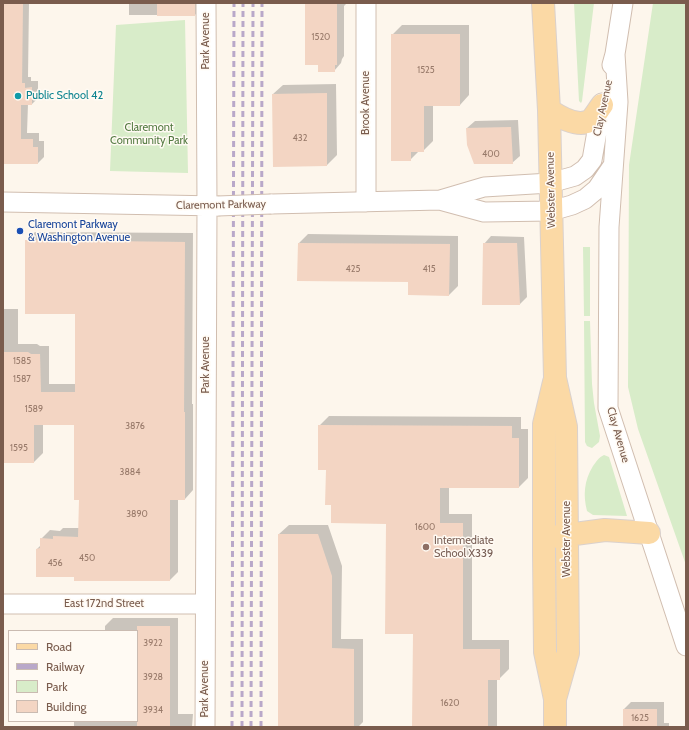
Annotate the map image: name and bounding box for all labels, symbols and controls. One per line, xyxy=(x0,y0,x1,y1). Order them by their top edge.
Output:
street label: Park Avenue xyxy=(199,12,213,70)
house number: 1520 xyxy=(312,32,330,42)
house number: 1525 xyxy=(417,65,435,75)
street label: Brook Avenue xyxy=(359,71,373,135)
street label: Clay Avenue xyxy=(591,79,615,137)
place label: Public School 42 xyxy=(26,89,103,103)
marker: Public School 42 xyxy=(13,91,23,101)
park label: Claremont Community Park xyxy=(110,121,188,147)
house number: 432 xyxy=(293,133,307,143)
house number: 400 xyxy=(482,149,500,159)
street label: Webster Avenue xyxy=(544,152,558,228)
street label: Claremont Parkway xyxy=(176,198,266,212)
place label: Claremont Parkway & Washington Avenue xyxy=(28,218,130,244)
marker: Claremont Parkway & Washington Avenue xyxy=(15,226,25,236)
house number: 425 xyxy=(346,264,360,274)
house number: 415 xyxy=(422,264,436,274)
street label: Park Avenue xyxy=(199,336,213,394)
house number: 1585 xyxy=(13,356,31,366)
house number: 1587 xyxy=(13,374,31,384)
house number: 1589 xyxy=(25,404,43,414)
street label: Clay Avenue xyxy=(604,406,632,464)
house number: 3876 xyxy=(125,421,145,431)
house number: 1595 xyxy=(10,443,28,453)
house number: 3884 xyxy=(120,467,140,477)
street label: Webster Avenue xyxy=(560,501,574,577)
house number: 3890 xyxy=(126,509,148,519)
house number: 1600 xyxy=(415,522,435,532)
place label: Intermediate School X339 xyxy=(434,534,494,560)
marker: Intermediate School X339 xyxy=(421,542,431,552)
house number: 450 xyxy=(79,553,95,563)
house number: 456 xyxy=(47,558,63,568)
street label: East 172nd Street xyxy=(64,597,144,611)
legend xyxy=(8,630,138,722)
house number: 3922 xyxy=(143,638,163,648)
text: Road xyxy=(46,639,72,654)
text: Railway xyxy=(46,659,84,674)
street label: Park Avenue xyxy=(198,660,212,718)
house number: 3928 xyxy=(143,672,163,682)
text: Park xyxy=(46,679,68,694)
house number: 1620 xyxy=(440,698,460,708)
text: Building xyxy=(46,699,87,714)
house number: 3934 xyxy=(143,705,163,715)
house number: 1625 xyxy=(631,713,649,723)

